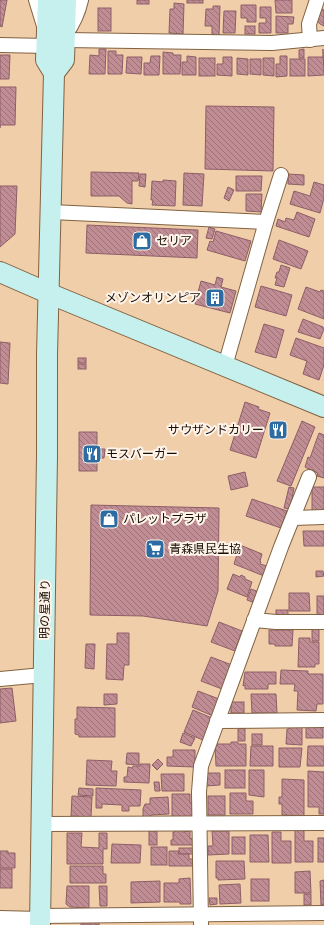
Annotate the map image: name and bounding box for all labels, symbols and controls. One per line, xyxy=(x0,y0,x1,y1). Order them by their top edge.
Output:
shop icon: セリア xyxy=(131,230,153,252)
place label: セリア xyxy=(156,233,192,248)
building icon: メゾンオリンピア xyxy=(204,287,226,309)
place label: メゾンオリンピア xyxy=(105,290,201,305)
restaurant icon: サウザンドカリー xyxy=(267,419,289,441)
place label: サウザンドカリー xyxy=(168,422,264,437)
restaurant icon: モスバーガー xyxy=(81,443,103,465)
place label: モスバーガー xyxy=(106,446,178,461)
shop icon: パレットプラザ xyxy=(98,508,120,530)
place label: パレットプラザ xyxy=(123,511,207,526)
supermarket icon: 青森県民生協 xyxy=(144,538,166,560)
place label: 青森県民生協 xyxy=(169,541,241,556)
street label: 明の星通り xyxy=(36,579,53,639)

